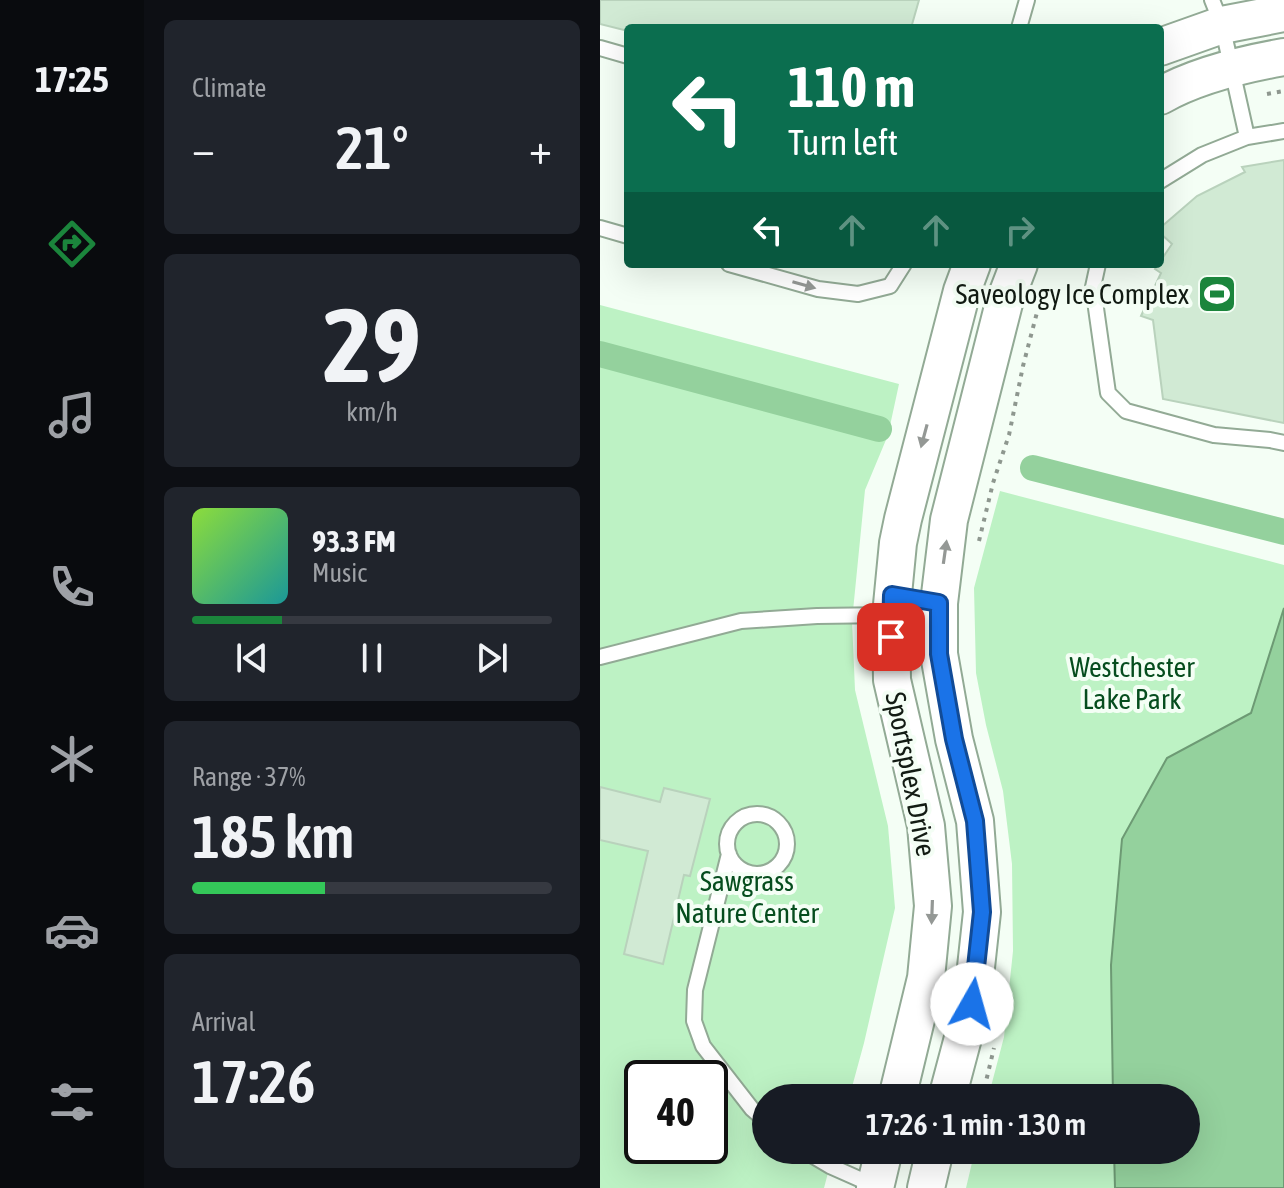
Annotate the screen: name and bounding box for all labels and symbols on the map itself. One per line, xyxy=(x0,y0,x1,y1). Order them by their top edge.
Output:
sports icon: Saveology Ice Complex xyxy=(1196,273,1238,315)
place label: Saveology Ice Complex xyxy=(955,278,1189,310)
one-way arrow xyxy=(792,279,816,292)
one-way arrow xyxy=(918,423,930,448)
one-way arrow xyxy=(939,539,952,564)
pin xyxy=(857,603,925,671)
park label: Westchester Lake Park xyxy=(1069,651,1195,715)
street label: Sportsplex Drive xyxy=(879,689,943,859)
park label: Sawgrass Nature Center xyxy=(675,865,820,929)
one-way arrow xyxy=(925,900,938,925)
position arrow xyxy=(930,962,1014,1046)
speed limit sign: 40 xyxy=(624,1060,728,1164)

